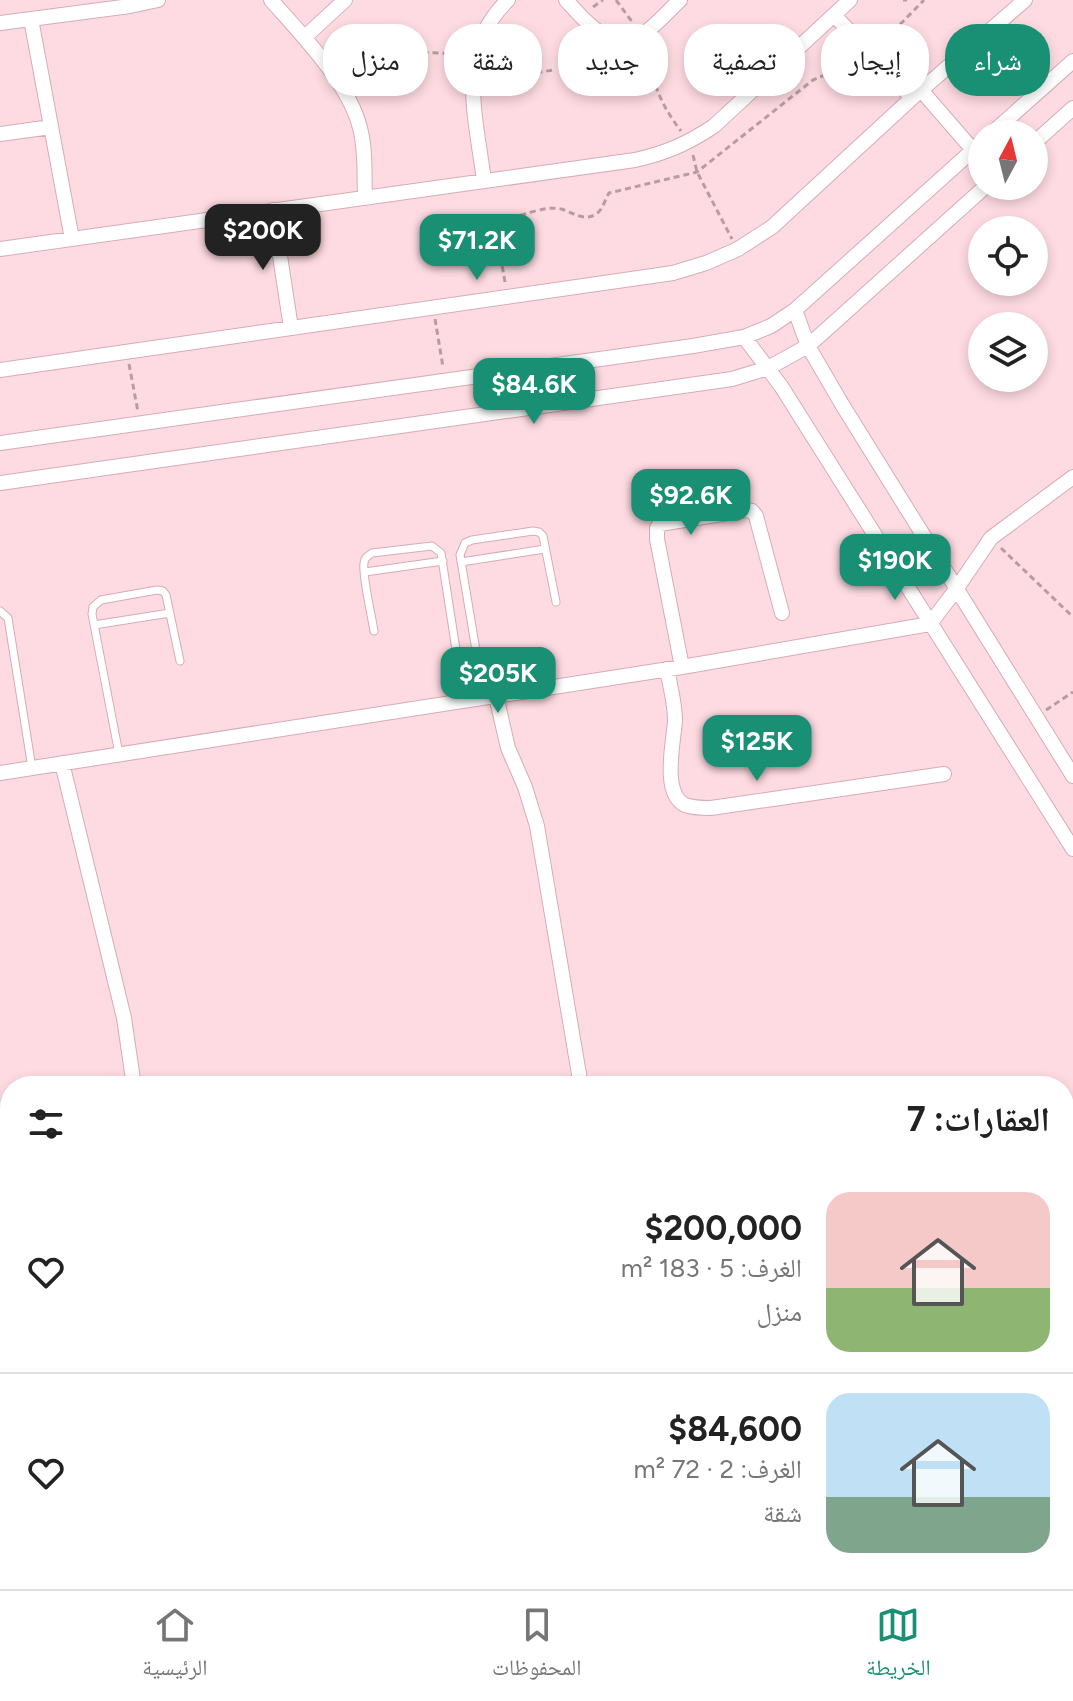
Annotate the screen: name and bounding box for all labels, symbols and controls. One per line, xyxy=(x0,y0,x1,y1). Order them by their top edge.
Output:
chip: منزل xyxy=(323,24,428,96)
chip: شقة xyxy=(444,24,542,96)
chip: جديد xyxy=(558,24,668,96)
chip: تصفية xyxy=(684,24,805,96)
chip: إيجار xyxy=(821,24,929,96)
chip: شراء xyxy=(945,24,1050,96)
north arrow xyxy=(968,120,1048,200)
map controls xyxy=(968,120,1048,392)
pin: $200K xyxy=(207,204,319,272)
text: $200K xyxy=(223,214,303,246)
pin: $71.2K xyxy=(412,214,542,282)
button: locate xyxy=(968,216,1048,296)
text: $71.2K xyxy=(438,224,516,256)
button: layers xyxy=(968,312,1048,392)
pin: $84.6K xyxy=(469,358,599,426)
text: $84.6K xyxy=(491,368,577,400)
pin: $92.6K xyxy=(626,469,756,537)
text: $92.6K xyxy=(649,479,733,511)
pin: $190K xyxy=(839,534,951,602)
text: $190K xyxy=(858,544,932,576)
pin: $205K xyxy=(442,647,554,715)
text: $205K xyxy=(459,657,537,689)
pin: $125K xyxy=(701,715,813,783)
text: $125K xyxy=(721,725,793,757)
text: العقارات: 7 xyxy=(907,1099,1050,1140)
icon: filters xyxy=(24,1102,68,1146)
text: $200,000 xyxy=(645,1208,802,1249)
icon: home xyxy=(890,1224,986,1320)
icon: heart xyxy=(24,1250,68,1294)
text: الغرف: 5 · 183 m² xyxy=(621,1252,802,1284)
text: منزل xyxy=(757,1296,802,1328)
text: $84,600 xyxy=(668,1409,802,1450)
icon: home xyxy=(890,1425,986,1521)
icon: heart xyxy=(24,1451,68,1495)
text: الغرف: 2 · 72 m² xyxy=(634,1453,802,1485)
text: شقة xyxy=(763,1497,802,1529)
tab: الرئيسية xyxy=(142,1603,207,1689)
tab: المحفوظات xyxy=(492,1603,582,1689)
tab: الخريطة xyxy=(866,1603,931,1689)

